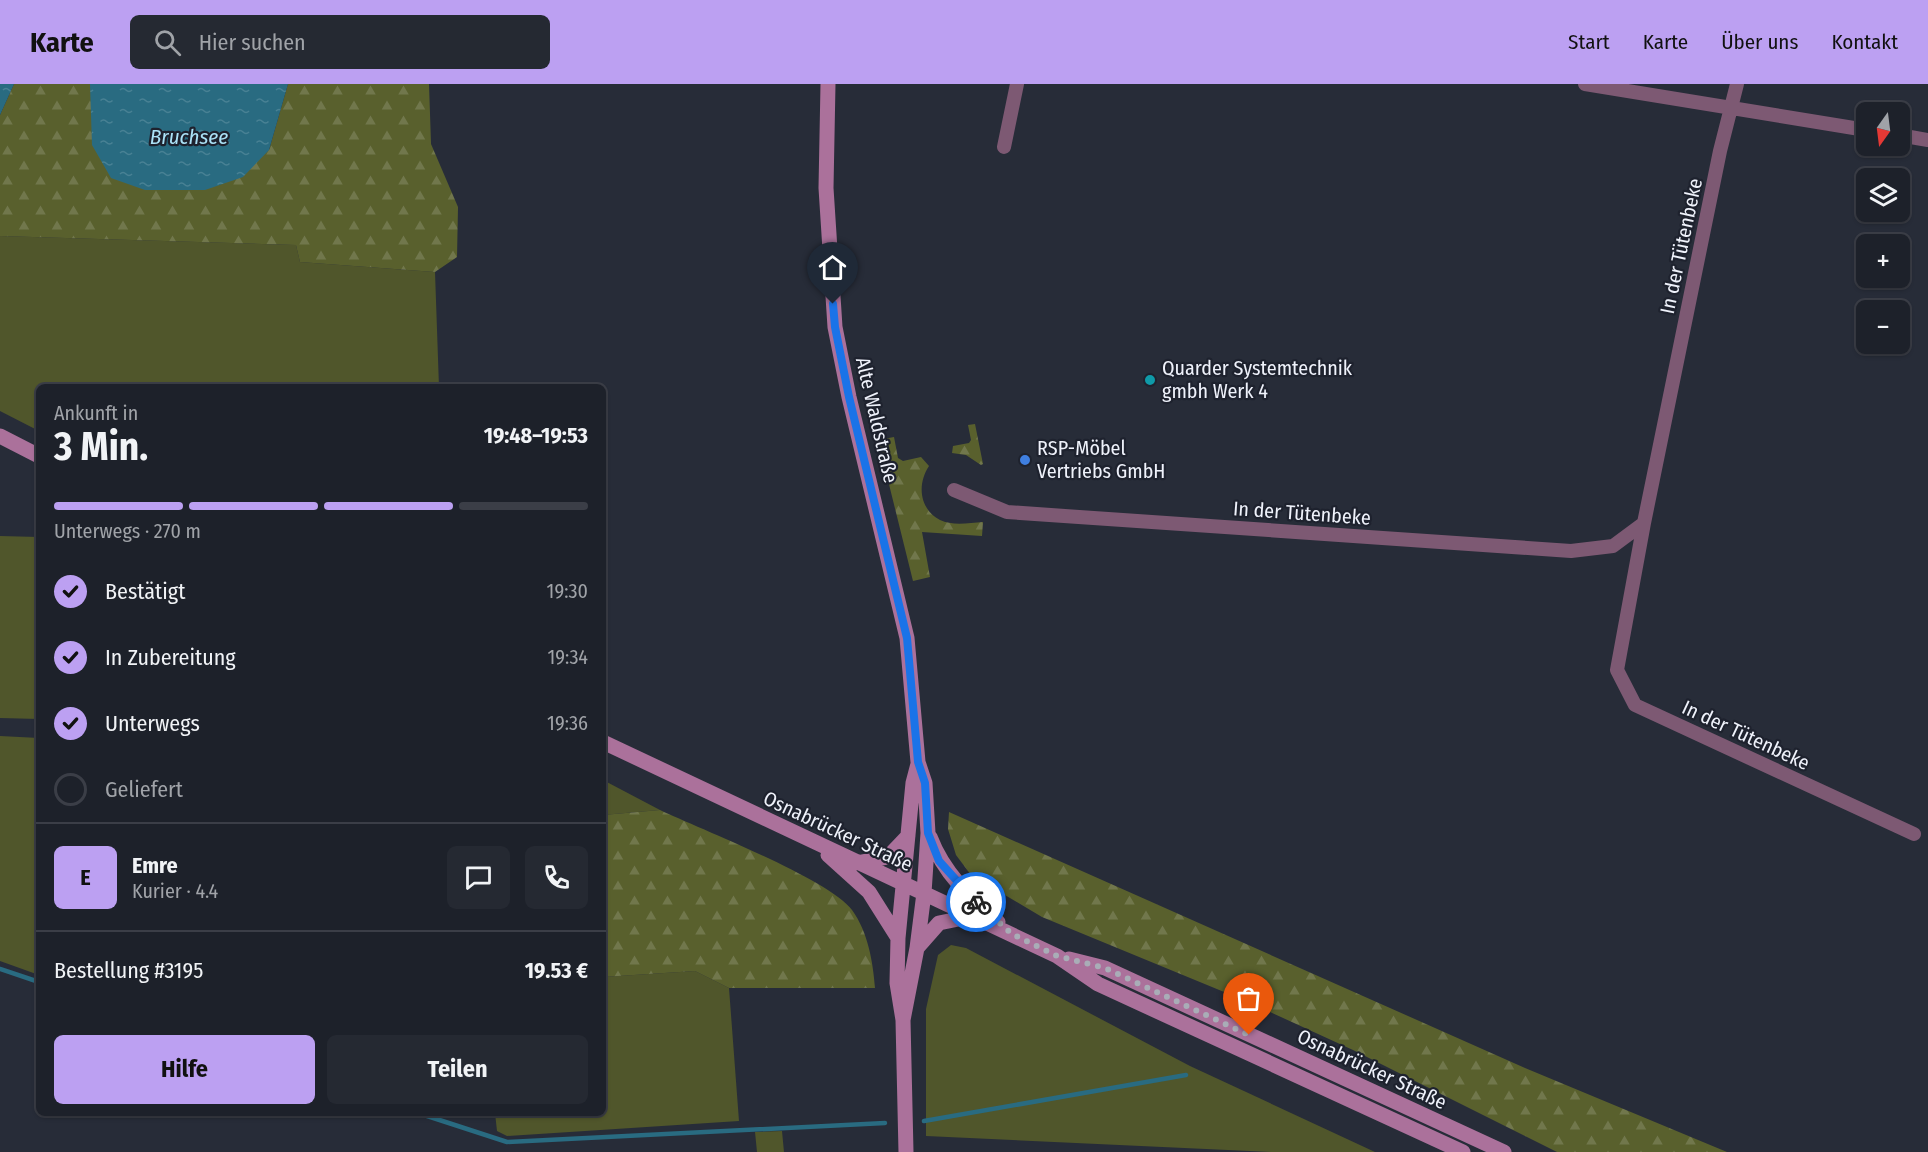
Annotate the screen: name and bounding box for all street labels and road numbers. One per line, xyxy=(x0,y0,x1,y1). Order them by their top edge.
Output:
street label: In der Tütenbeke xyxy=(1655,176,1707,316)
street label: Alte Waldstraße xyxy=(851,355,903,485)
street label: In der Tütenbeke xyxy=(1232,496,1372,530)
street label: In der Tütenbeke xyxy=(1678,695,1814,775)
street label: Osnabrücker Straße xyxy=(760,786,916,876)
street label: Osnabrücker Straße xyxy=(1294,1024,1450,1114)

